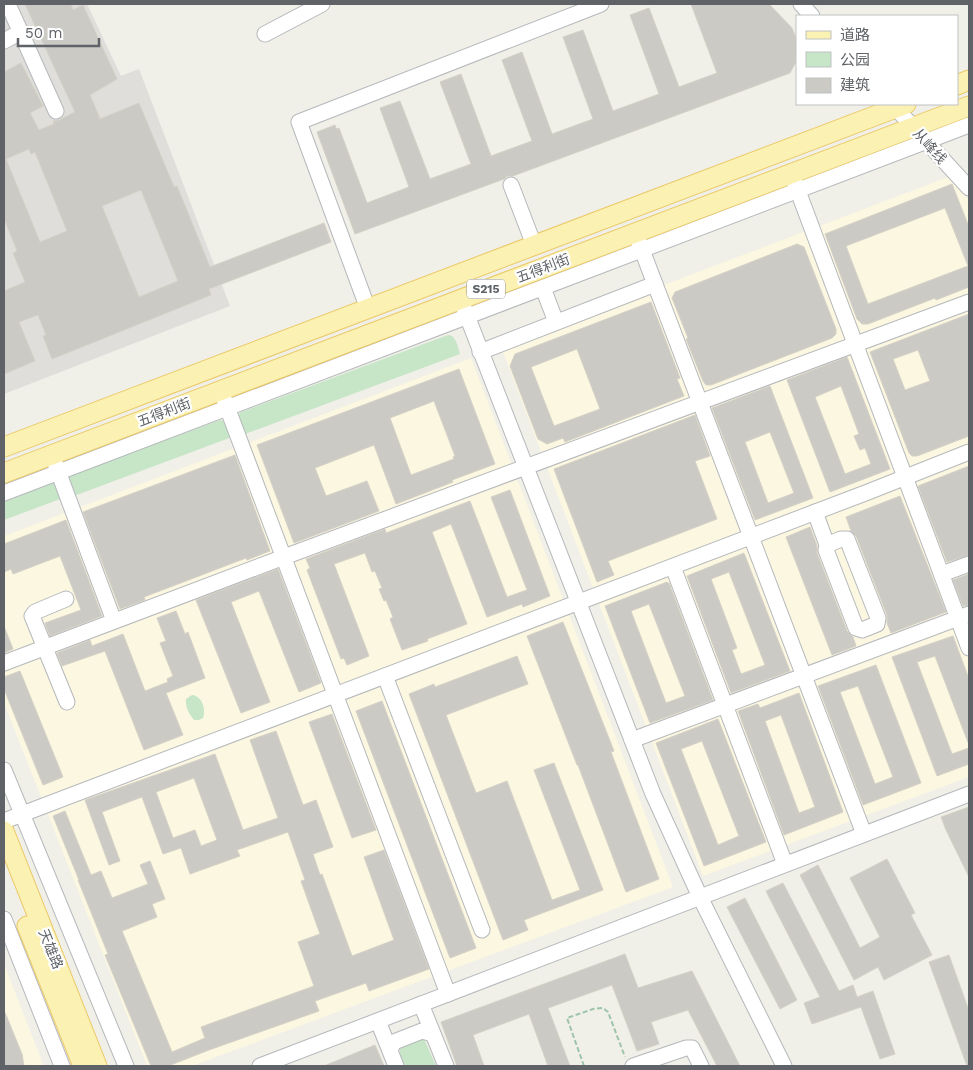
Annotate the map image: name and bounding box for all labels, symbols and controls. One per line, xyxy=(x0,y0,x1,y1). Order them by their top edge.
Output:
scale bar xyxy=(18,15,99,47)
legend xyxy=(796,15,958,105)
text: 50 m xyxy=(25,24,62,42)
text: 道路 xyxy=(840,26,870,44)
text: 公园 xyxy=(840,51,870,69)
text: 建筑 xyxy=(840,76,870,94)
street label: 从峰线 xyxy=(910,125,950,167)
street label: 五得利街 xyxy=(514,250,572,286)
road number: S215 xyxy=(467,280,505,298)
street label: 五得利街 xyxy=(135,394,193,430)
street label: 天雄路 xyxy=(36,927,66,971)

